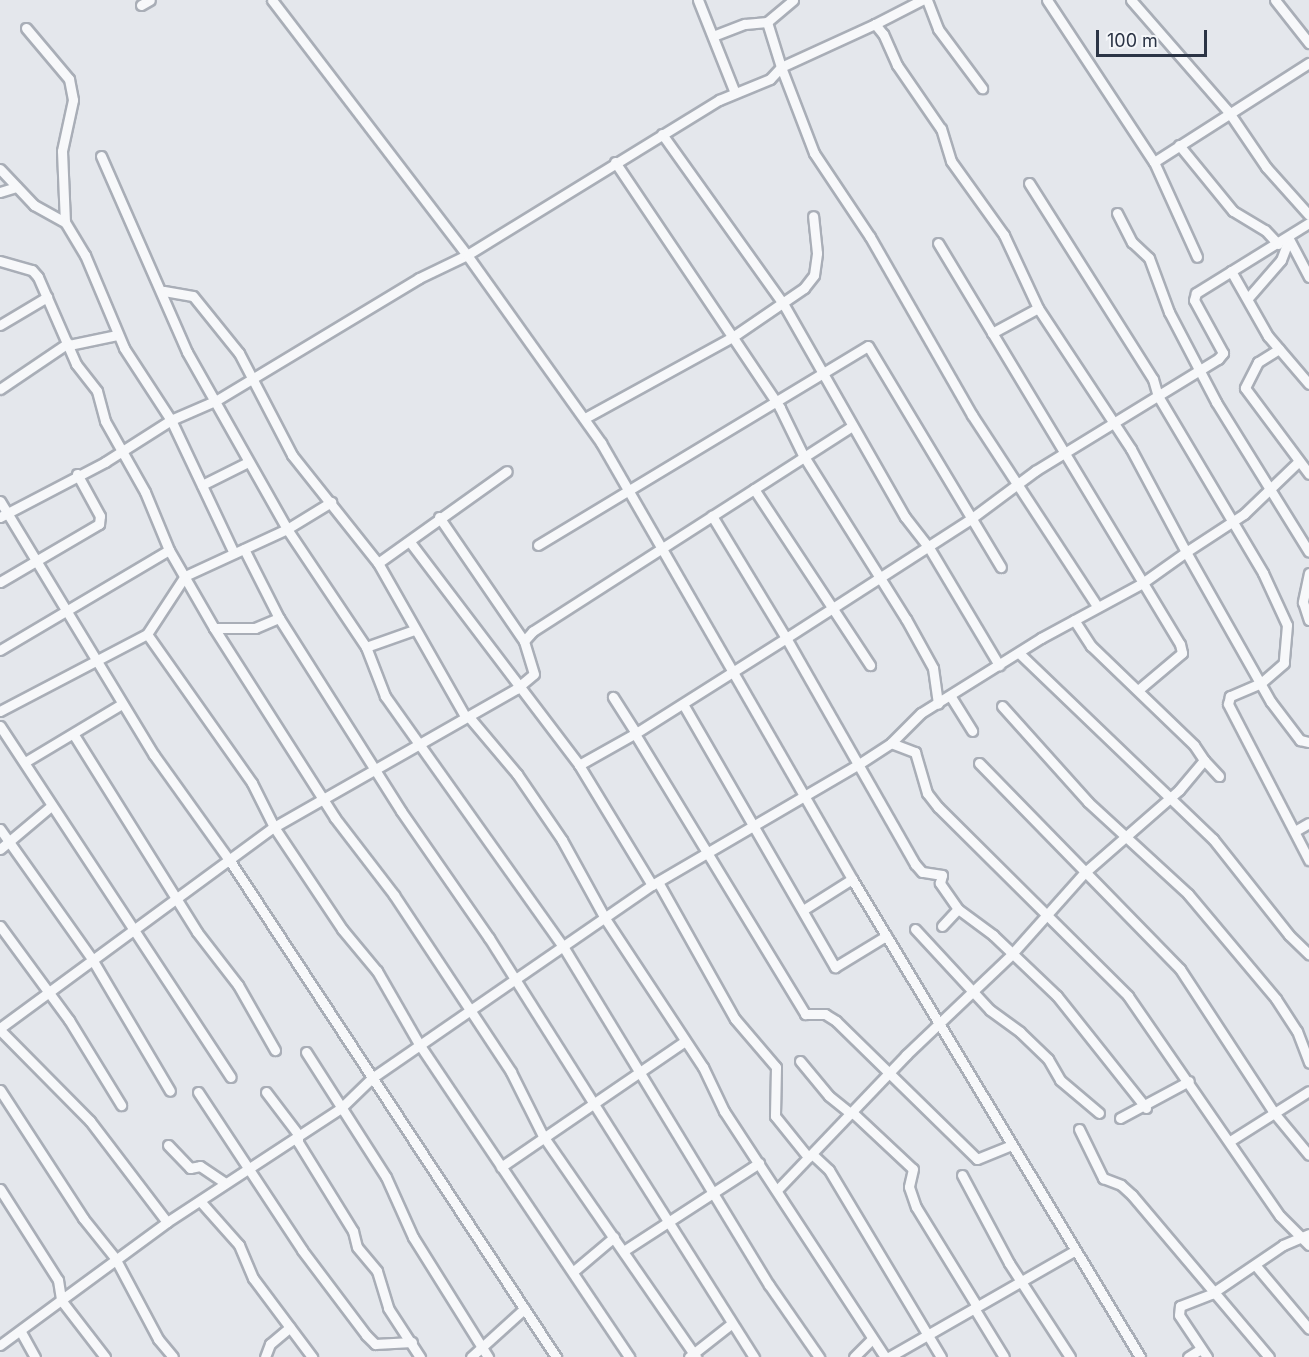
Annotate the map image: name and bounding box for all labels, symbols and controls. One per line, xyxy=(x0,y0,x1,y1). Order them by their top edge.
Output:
scale bar xyxy=(1099,18,1210,56)
text: 100 m xyxy=(1107,30,1158,51)

